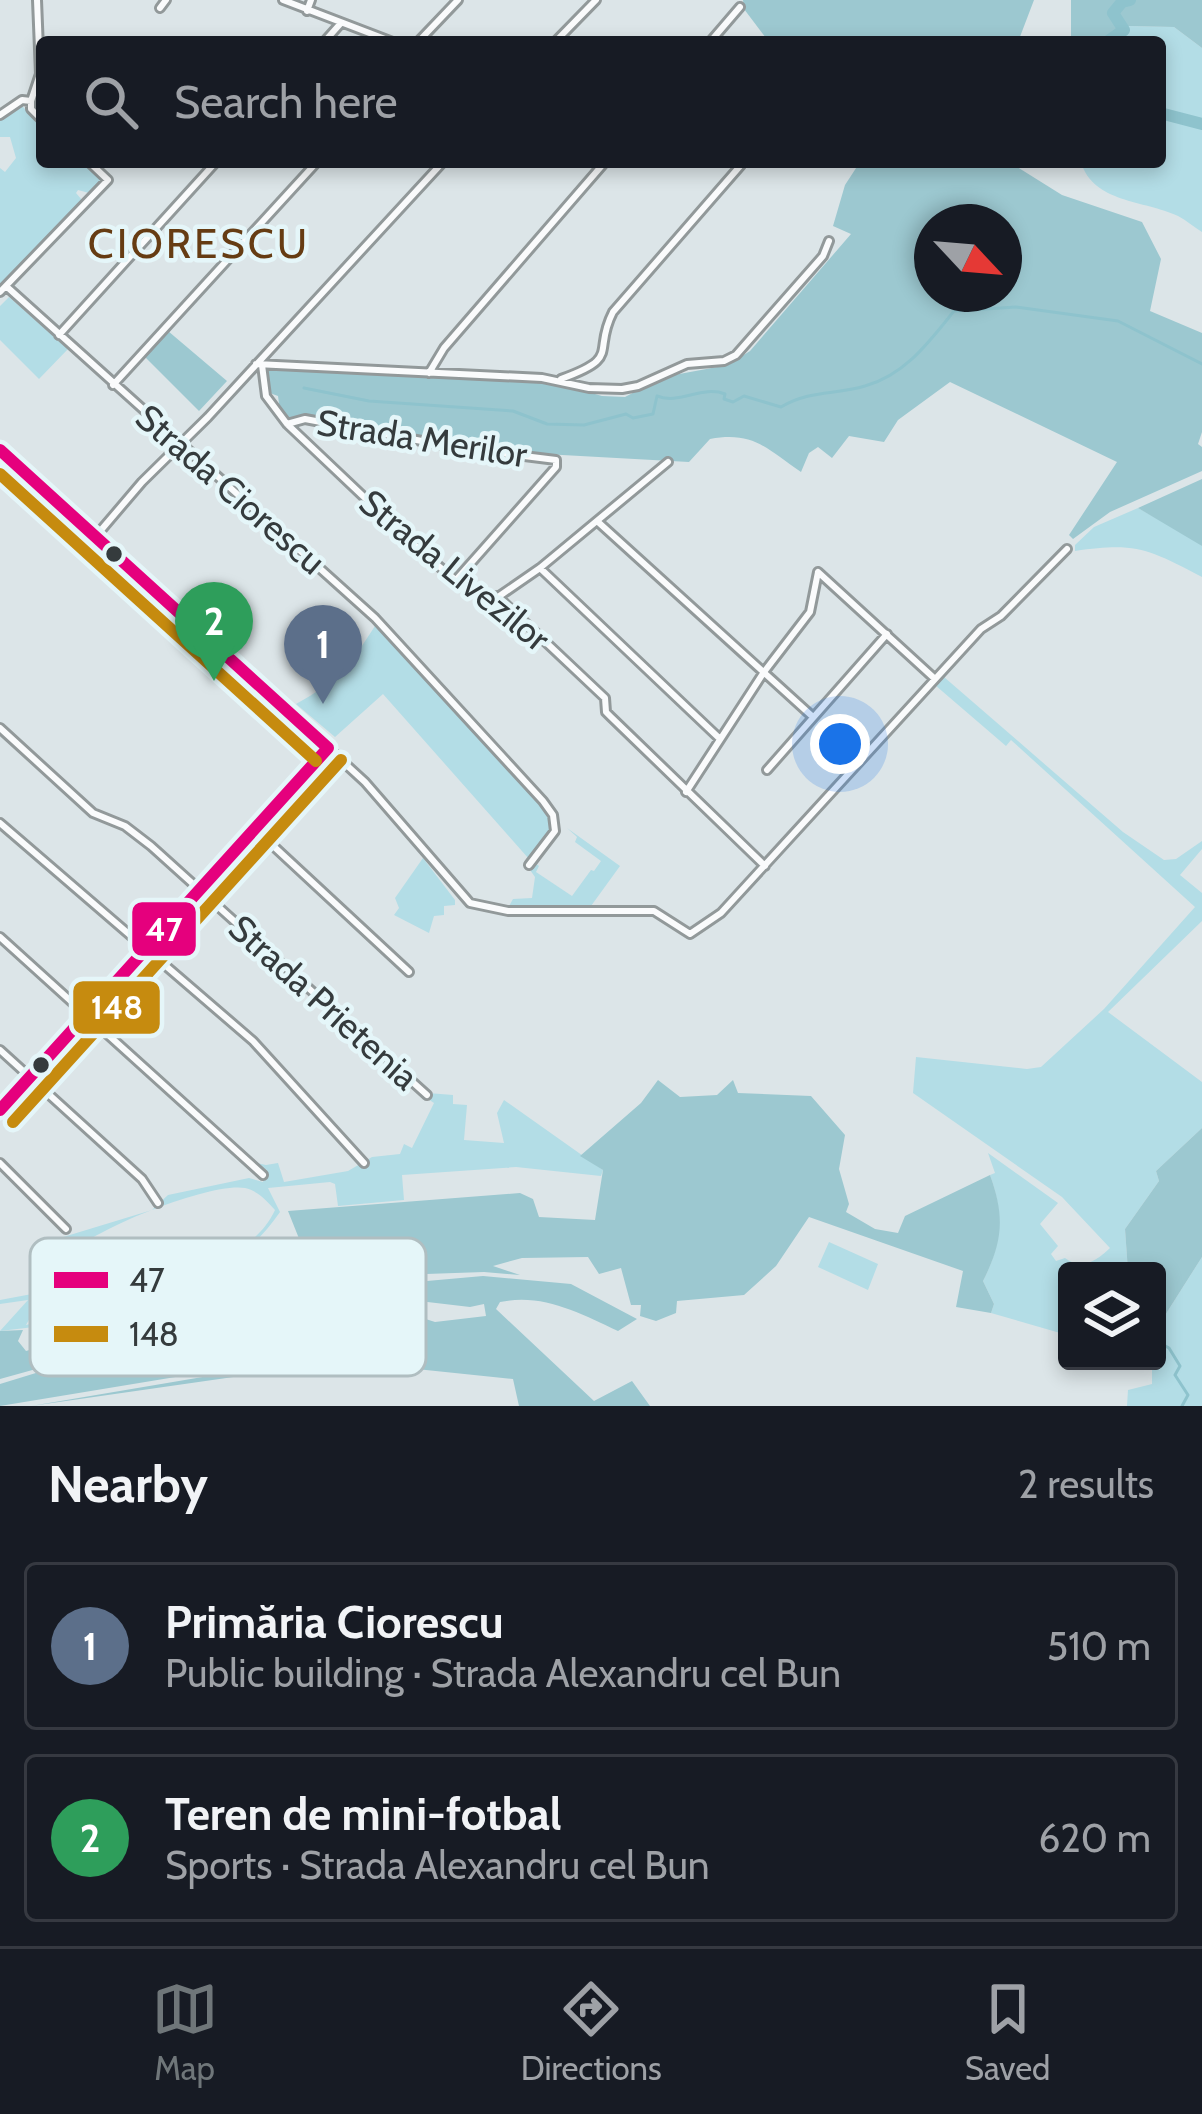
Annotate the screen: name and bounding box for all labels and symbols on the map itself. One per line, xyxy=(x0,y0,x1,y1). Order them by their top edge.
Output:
north arrow xyxy=(914,204,1022,312)
district label: CIORESCU xyxy=(88,217,310,269)
street label: Strada Ciorescu xyxy=(127,395,335,583)
street label: Strada Merilor xyxy=(314,400,531,476)
street label: Strada Livezilor xyxy=(351,480,559,660)
unlabelled marker xyxy=(103,543,125,565)
pin: 2 xyxy=(175,582,253,681)
pin: 1 xyxy=(284,605,362,704)
your location xyxy=(810,714,870,774)
line badge: 47 xyxy=(130,900,198,958)
street label: Strada Prietenia xyxy=(220,905,428,1099)
text: 47 xyxy=(145,909,183,949)
line badge: 148 xyxy=(71,979,162,1036)
text: 148 xyxy=(91,987,143,1027)
unlabelled marker xyxy=(30,1054,52,1076)
legend xyxy=(30,1238,426,1376)
text: 47 xyxy=(129,1260,165,1300)
text: 148 xyxy=(129,1314,179,1354)

